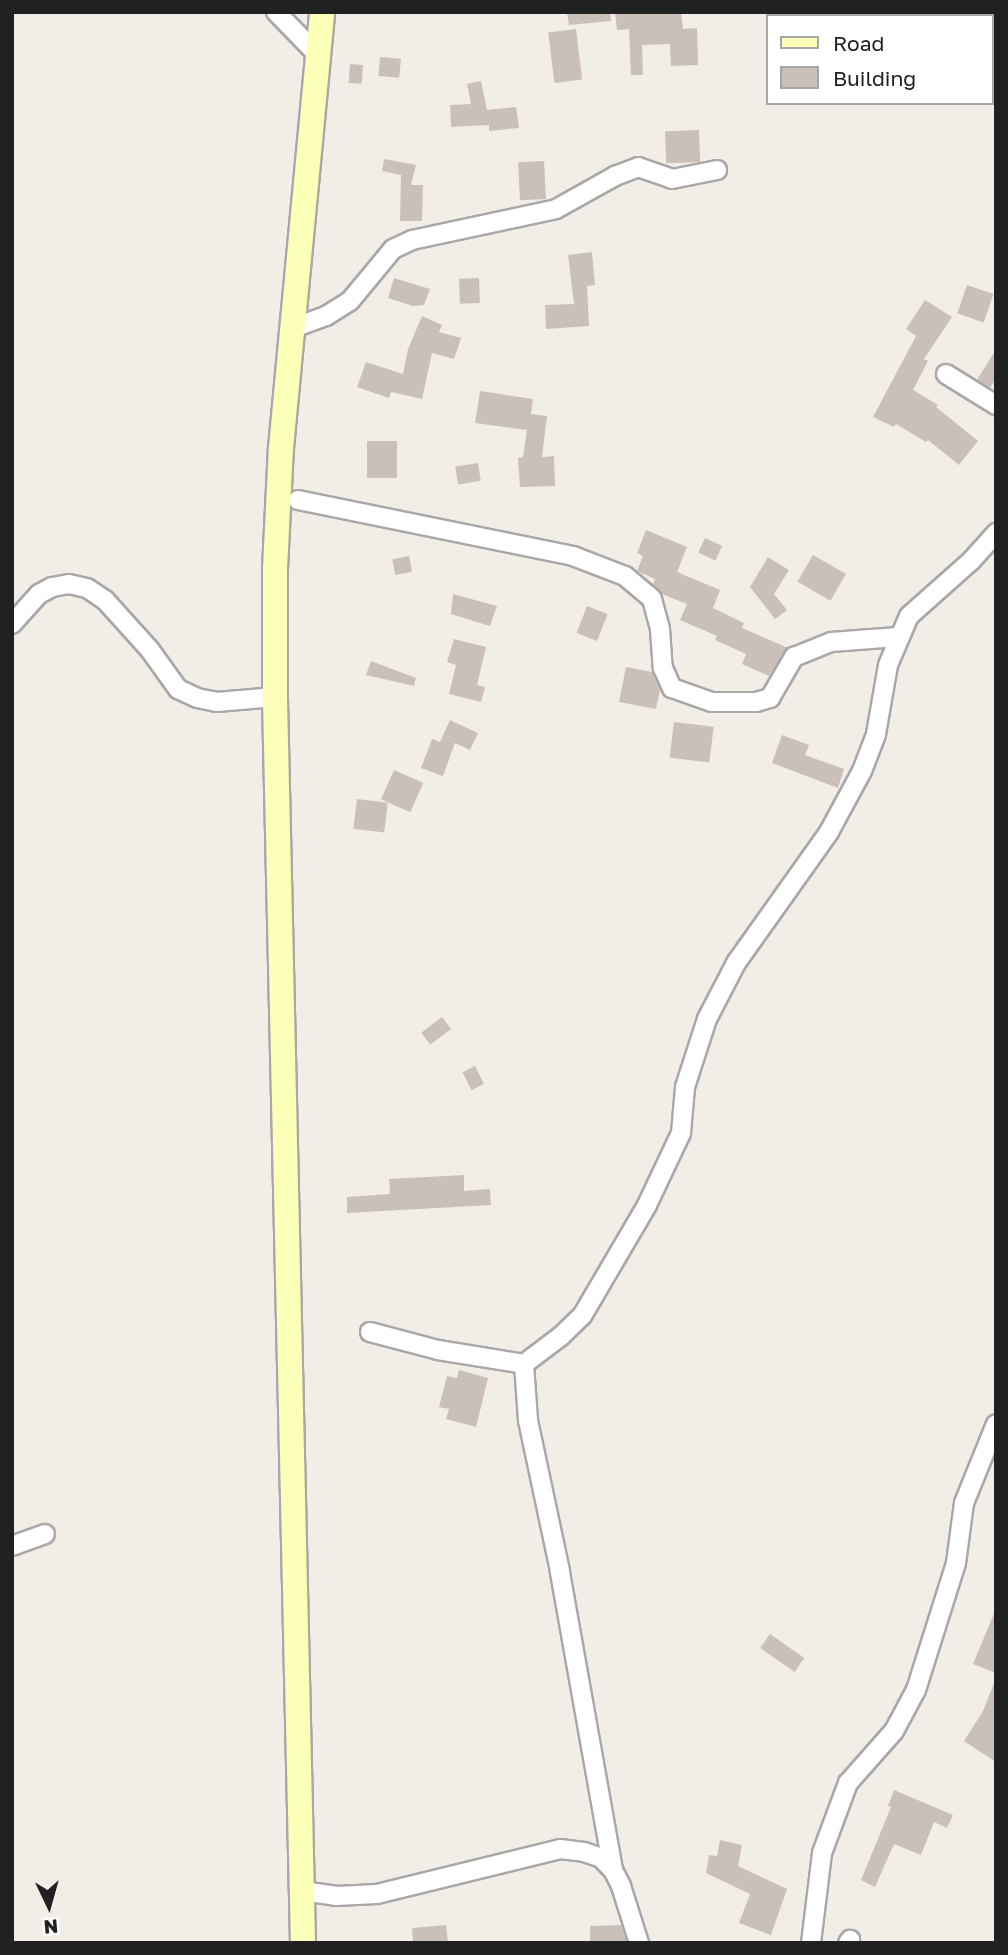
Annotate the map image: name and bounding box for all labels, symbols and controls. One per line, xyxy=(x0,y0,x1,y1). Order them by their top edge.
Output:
legend xyxy=(766,14,994,105)
text: Road xyxy=(833,30,884,56)
text: Building xyxy=(833,65,916,91)
north arrow xyxy=(14,1871,84,1941)
text: N xyxy=(43,1915,59,1940)

